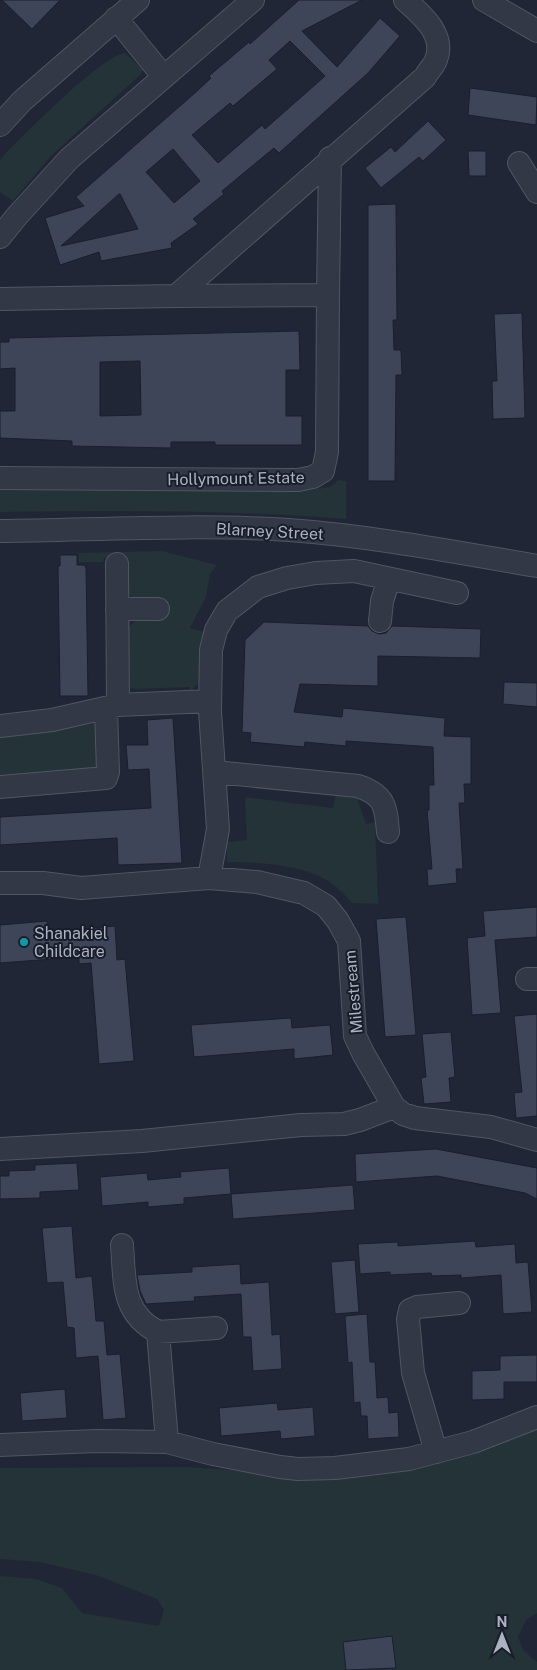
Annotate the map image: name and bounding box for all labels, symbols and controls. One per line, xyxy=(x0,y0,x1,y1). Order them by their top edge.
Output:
street label: Hollymount Estate xyxy=(167,468,305,489)
street label: Blarney Street xyxy=(216,519,324,544)
place label: Shanakiel Childcare xyxy=(34,924,108,961)
marker: Shanakiel Childcare xyxy=(18,936,30,948)
street label: Milestream xyxy=(340,949,367,1034)
north arrow xyxy=(477,1610,527,1660)
text: N xyxy=(497,1614,507,1630)

